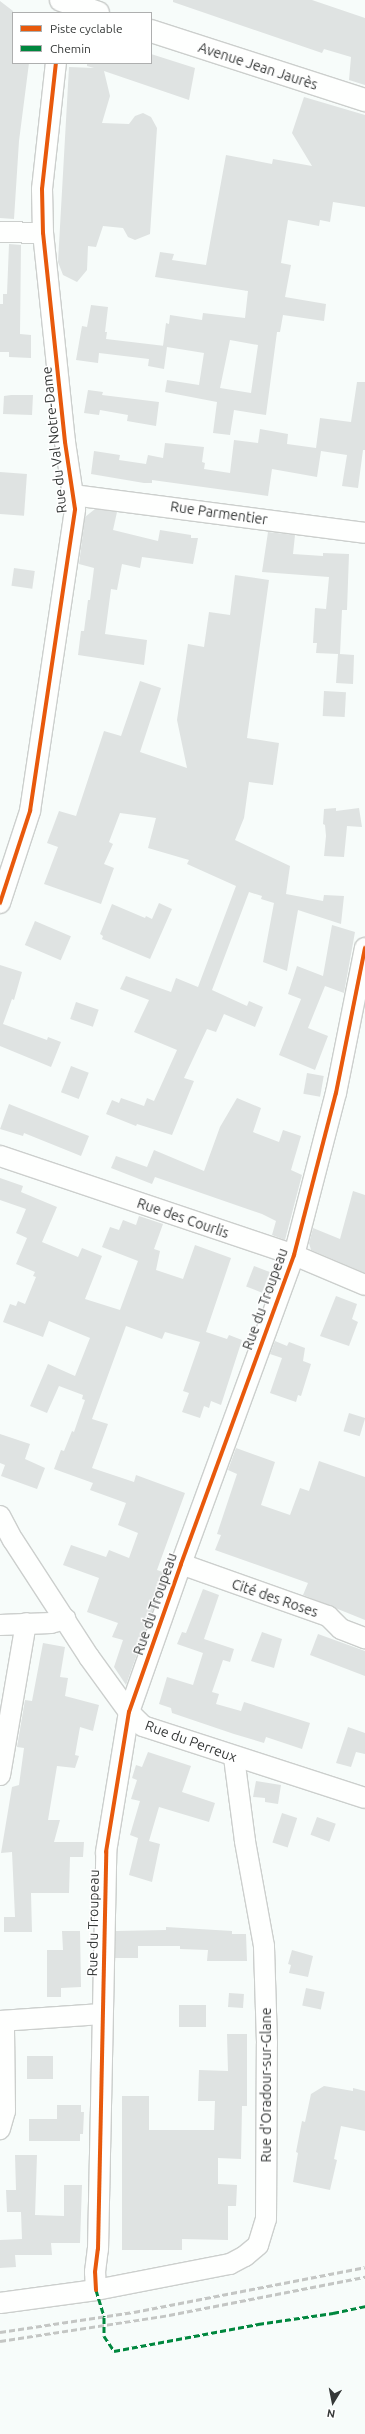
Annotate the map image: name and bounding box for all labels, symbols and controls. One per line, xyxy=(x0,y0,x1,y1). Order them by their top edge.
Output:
legend xyxy=(12,12,152,64)
text: Piste cyclable xyxy=(50,22,123,35)
street label: Avenue Jean Jaurès xyxy=(196,39,320,93)
text: Chemin xyxy=(50,42,91,55)
street label: Rue du Val Notre-Dame xyxy=(38,366,70,514)
street label: Rue Parmentier xyxy=(169,498,269,528)
street label: Rue des Courlis xyxy=(135,1194,231,1242)
street label: Rue du Troupeau xyxy=(239,1246,291,1352)
street label: Rue du Troupeau xyxy=(130,1551,180,1657)
street label: Cité des Roses xyxy=(230,1575,320,1621)
street label: Rue du Perreux xyxy=(143,1717,239,1765)
street label: Rue du Troupeau xyxy=(84,1869,102,1977)
street label: Rue d'Oradour-sur-Glane xyxy=(258,2008,274,2162)
north arrow xyxy=(313,2382,353,2422)
text: N xyxy=(326,2407,336,2420)

